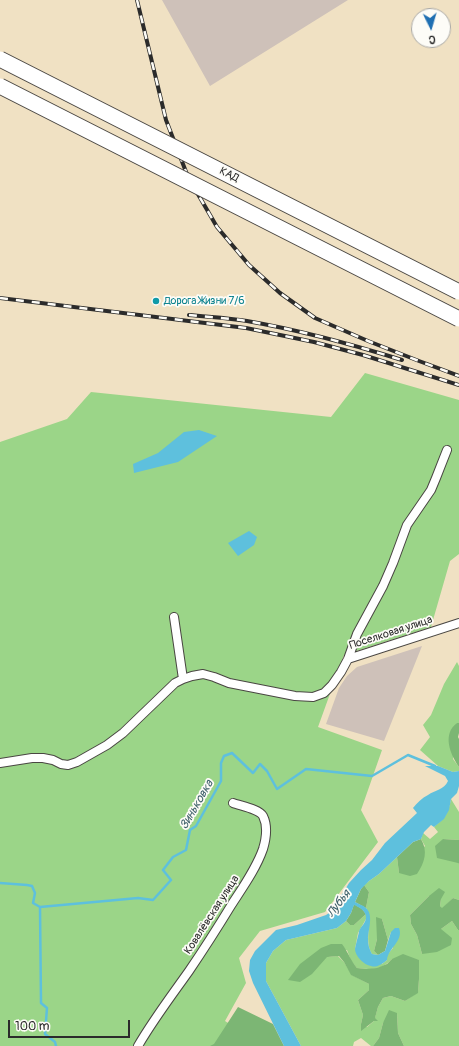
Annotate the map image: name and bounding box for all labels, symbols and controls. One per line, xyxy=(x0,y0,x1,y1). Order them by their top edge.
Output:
north arrow xyxy=(411,8,451,48)
text: С xyxy=(428,33,436,46)
street label: КАД xyxy=(217,165,241,185)
place label: Дорога Жизни 7/6 xyxy=(164,294,245,308)
marker: Дорога Жизни 7/6 xyxy=(151,296,161,306)
street label: Поселковая улица xyxy=(348,613,434,653)
water label: Зиньковка xyxy=(177,778,217,832)
street label: Ковалёвская улица xyxy=(182,873,242,957)
water label: Лубья xyxy=(324,888,354,920)
scale bar xyxy=(10,1012,132,1038)
text: 100 m xyxy=(15,1019,49,1034)

